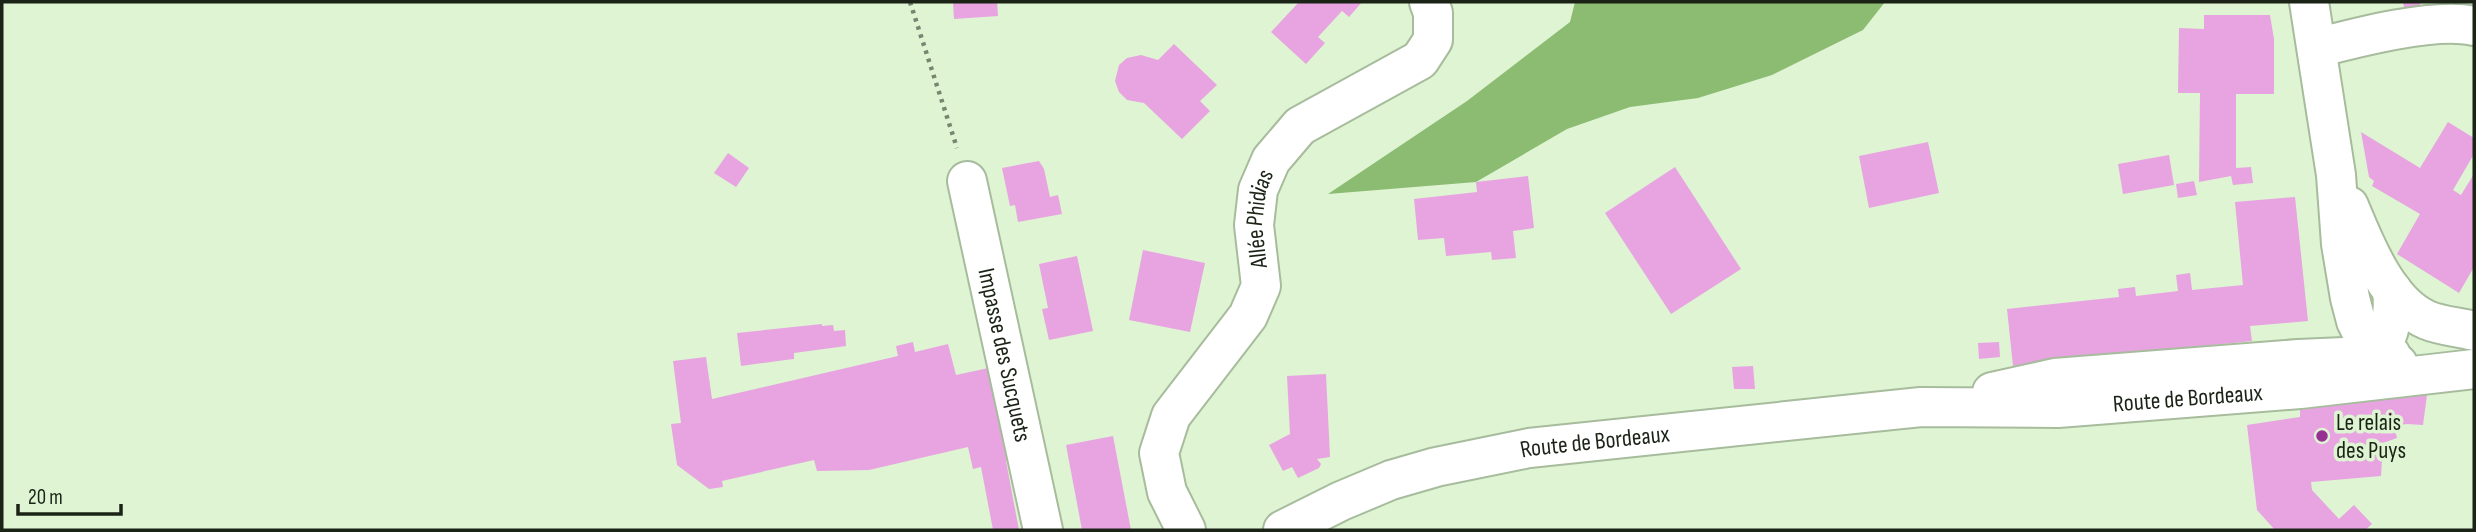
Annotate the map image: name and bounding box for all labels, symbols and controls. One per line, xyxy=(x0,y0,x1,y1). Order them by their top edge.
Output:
street label: Allée Phidias xyxy=(1240,165,1280,271)
street label: Impasse des Sucquets xyxy=(972,265,1038,445)
street label: Route de Bordeaux xyxy=(2112,377,2264,418)
place label: Le relais des Puys xyxy=(2336,408,2406,465)
street label: Route de Bordeaux xyxy=(1517,419,1671,464)
marker: Le relais des Puys xyxy=(2314,428,2330,444)
scale bar xyxy=(18,472,121,516)
text: 20 m xyxy=(28,485,63,510)

